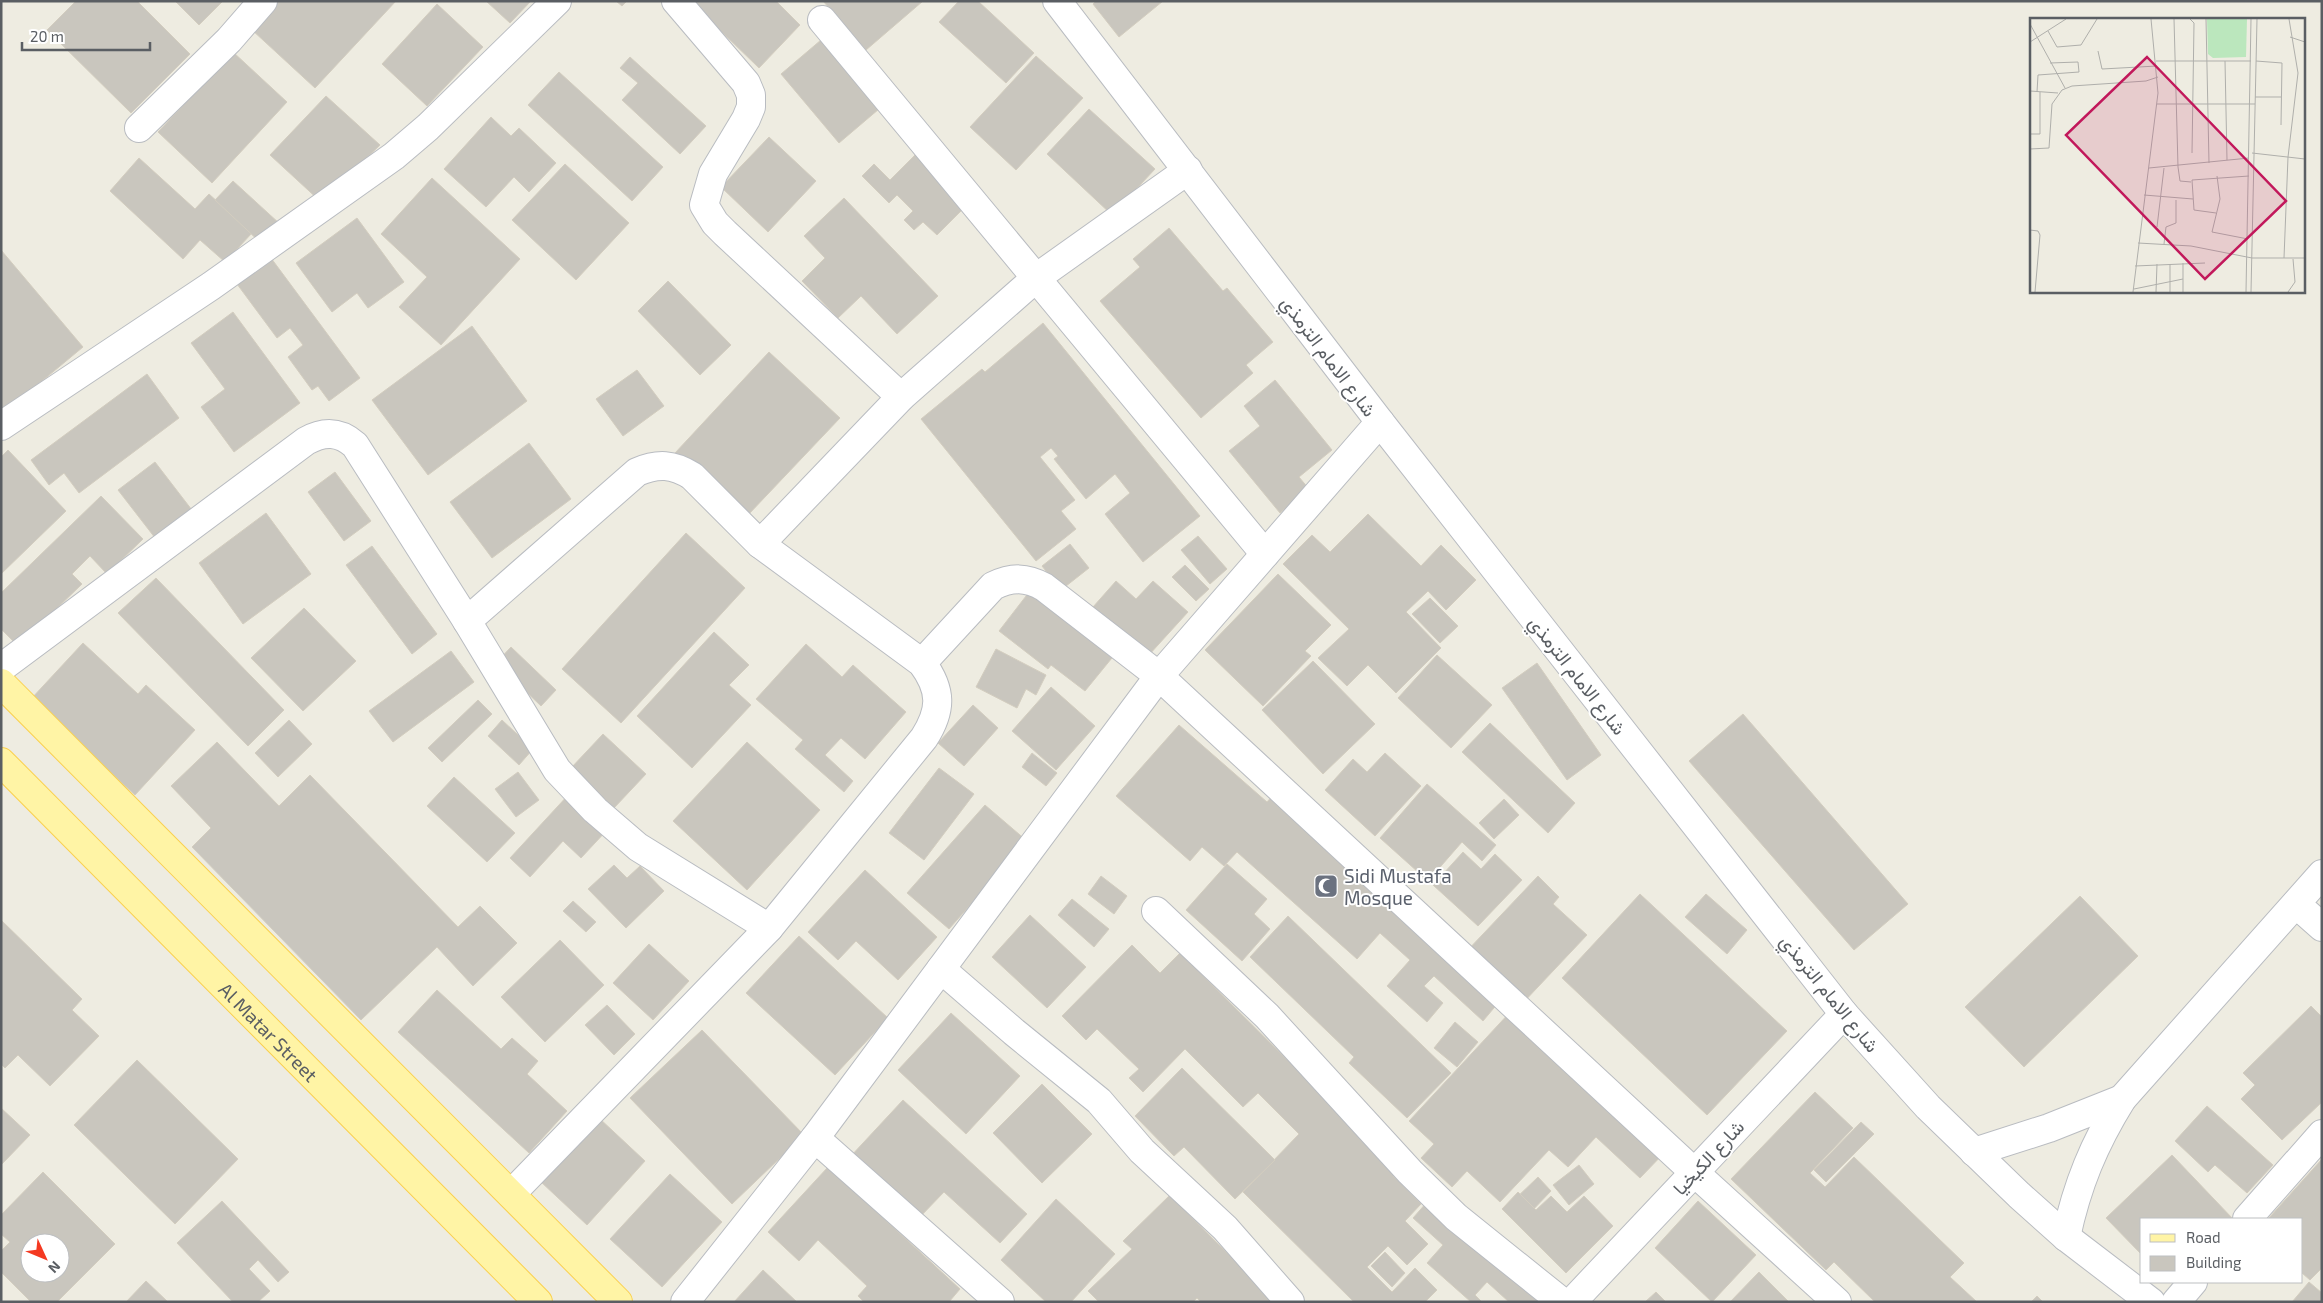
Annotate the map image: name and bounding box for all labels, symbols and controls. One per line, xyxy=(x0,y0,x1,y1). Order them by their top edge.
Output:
inset map xyxy=(2030,18,2306,292)
scale bar xyxy=(22,20,150,52)
text: 20 m xyxy=(30,27,64,45)
street label: شارع الامام الترمذي xyxy=(1272,291,1382,424)
street label: شارع الامام الترمذي xyxy=(1521,611,1632,742)
place label: Sidi Mustafa Mosque xyxy=(1344,864,1452,909)
mosque icon: Sidi Mustafa Mosque xyxy=(1313,873,1339,899)
street label: شارع الامام الترمذي xyxy=(1772,930,1884,1060)
street label: Al Matar Street xyxy=(215,977,323,1086)
street label: شارع الكيخيا xyxy=(1668,1115,1750,1200)
legend xyxy=(2140,1218,2303,1283)
text: Road xyxy=(2186,1228,2221,1246)
north arrow xyxy=(20,1233,70,1283)
text: Building xyxy=(2186,1253,2242,1271)
text: N xyxy=(45,1258,64,1277)

